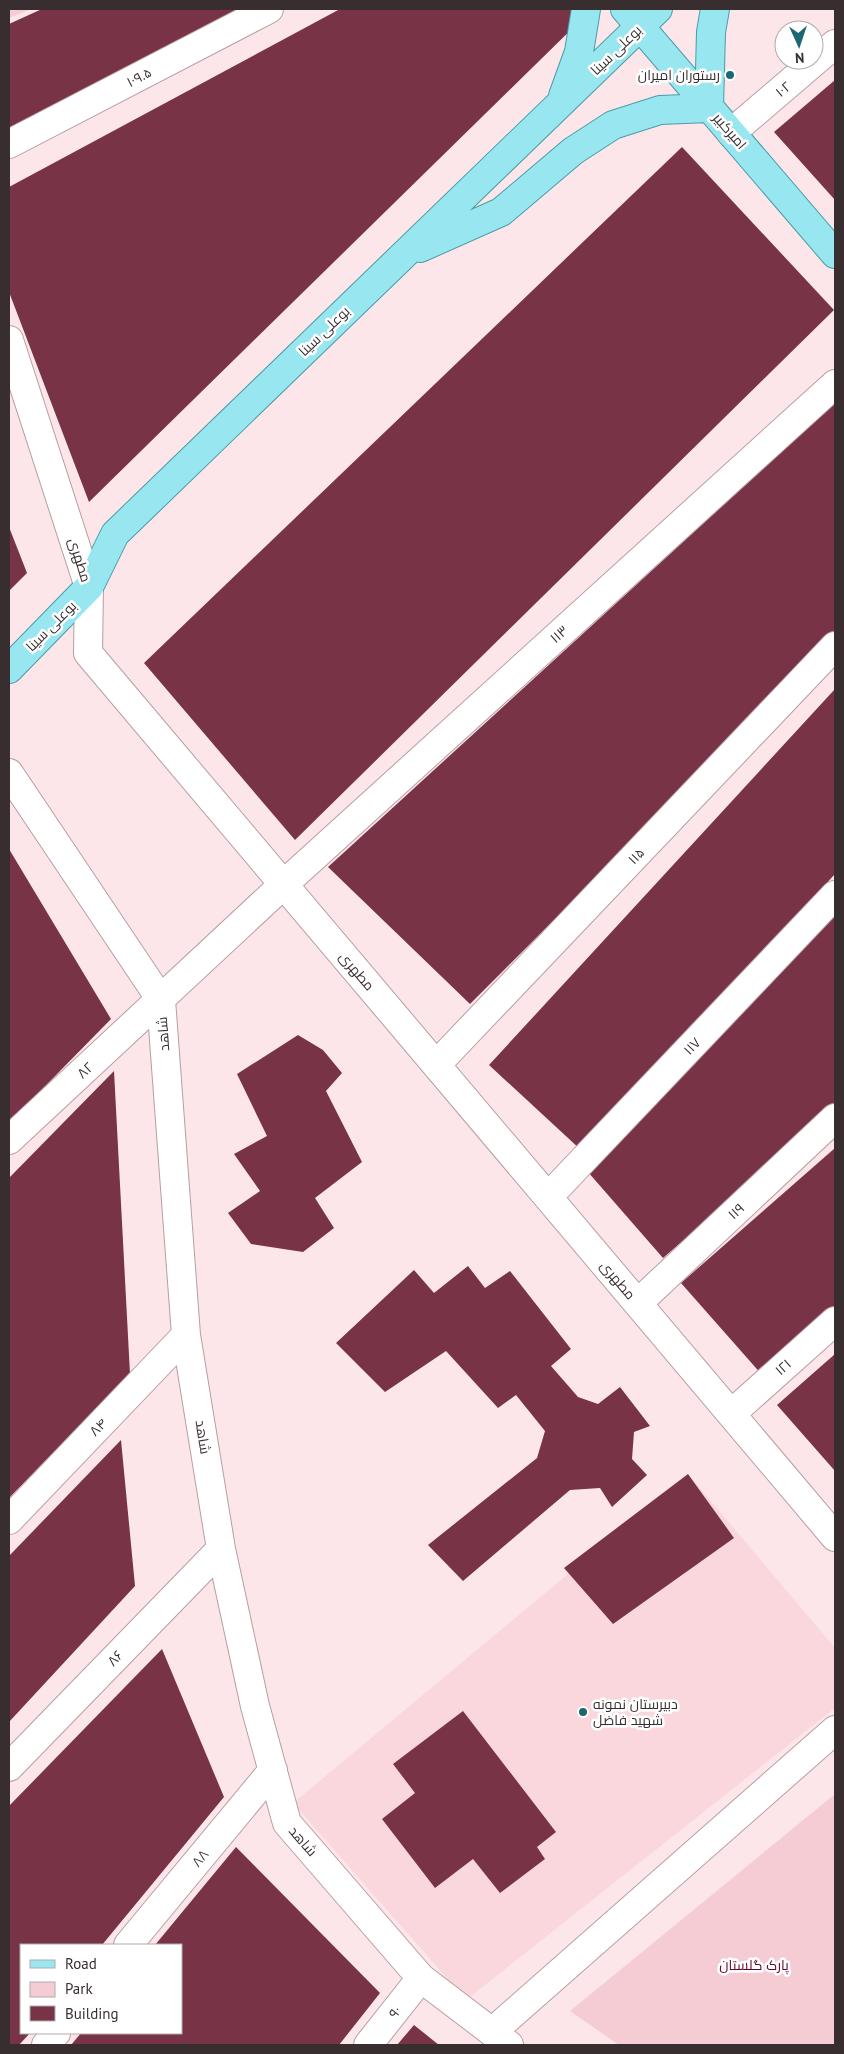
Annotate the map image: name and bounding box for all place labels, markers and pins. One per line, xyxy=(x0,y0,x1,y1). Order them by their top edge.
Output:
place label: رستوران امیران xyxy=(638,66,720,84)
marker: رستوران امیران xyxy=(724,69,736,81)
place label: دبیرستان نمونه شهید فاضل xyxy=(593,1695,678,1729)
marker: دبیرستان نمونه شهید فاضل xyxy=(577,1706,589,1718)

